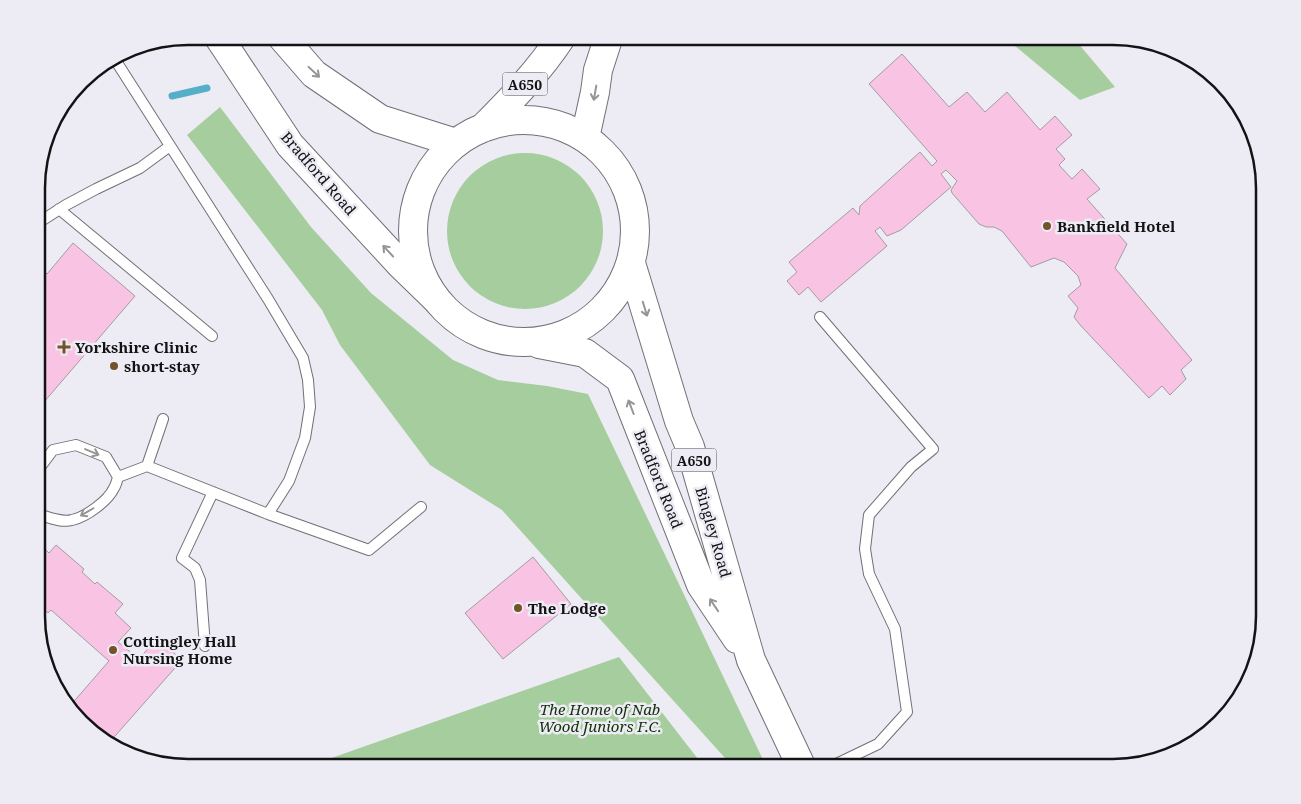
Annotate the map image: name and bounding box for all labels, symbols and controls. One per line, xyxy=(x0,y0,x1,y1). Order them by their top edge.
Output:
one-way arrow xyxy=(307,66,320,78)
road number: A650 xyxy=(502,72,548,96)
one-way arrow xyxy=(589,85,599,101)
street label: Bradford Road xyxy=(277,127,361,219)
place label: Bankfield Hotel xyxy=(1057,216,1176,236)
marker: Bankfield Hotel xyxy=(1041,220,1053,232)
one-way arrow xyxy=(382,245,394,257)
one-way arrow xyxy=(641,301,651,317)
place label: Yorkshire Clinic xyxy=(75,337,198,357)
marker: Yorkshire Clinic xyxy=(57,340,71,354)
place label: short-stay xyxy=(124,356,200,376)
marker: short-stay xyxy=(108,360,120,372)
one-way arrow xyxy=(626,400,635,415)
street label: Bradford Road xyxy=(630,427,688,531)
one-way arrow xyxy=(84,447,99,457)
road number: A650 xyxy=(672,448,716,472)
street label: Bingley Road xyxy=(691,484,737,580)
one-way arrow xyxy=(81,508,95,518)
place label: The Lodge xyxy=(528,598,606,618)
one-way arrow xyxy=(709,598,719,612)
marker: The Lodge xyxy=(512,602,524,614)
place label: Cottingley Hall Nursing Home xyxy=(123,631,237,668)
marker: Cottingley Hall Nursing Home xyxy=(107,644,119,656)
park label: The Home of Nab Wood Juniors F.C. xyxy=(538,699,662,736)

